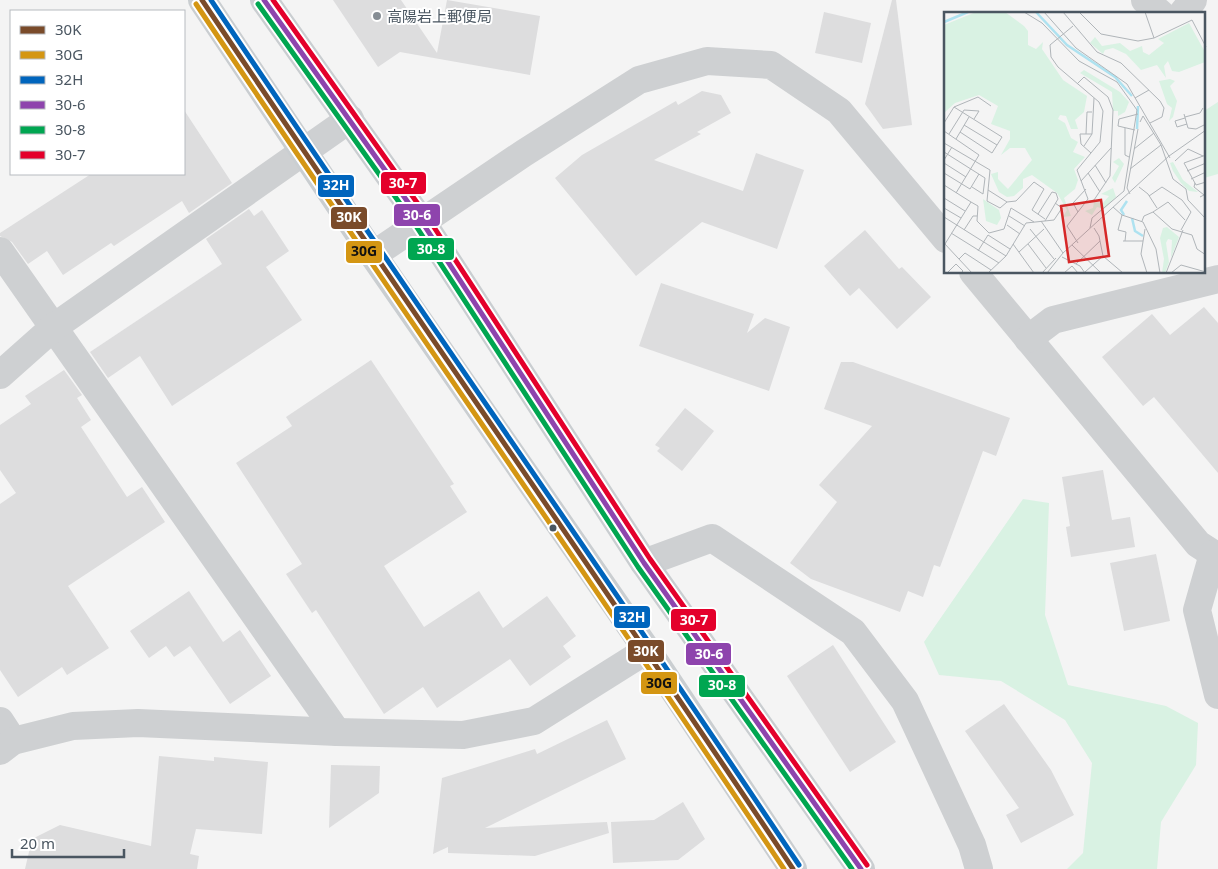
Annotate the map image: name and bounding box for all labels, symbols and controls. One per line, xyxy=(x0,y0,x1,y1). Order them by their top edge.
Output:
place label: 高陽岩上郵便局 xyxy=(387,6,492,26)
legend xyxy=(10,10,185,175)
marker: 高陽岩上郵便局 xyxy=(371,10,383,22)
inset map xyxy=(944,12,1206,274)
text: 30K xyxy=(55,19,82,39)
text: 30G xyxy=(55,44,83,64)
text: 32H xyxy=(55,69,83,89)
text: 30-6 xyxy=(55,94,86,114)
text: 30-8 xyxy=(55,119,86,139)
text: 30-7 xyxy=(55,144,86,164)
line badge: 30-7 xyxy=(380,171,427,195)
text: 30-7 xyxy=(389,173,417,192)
line badge: 32H xyxy=(317,174,355,198)
text: 32H xyxy=(323,175,349,194)
line badge: 30-6 xyxy=(393,203,441,227)
text: 30-6 xyxy=(403,205,431,224)
line badge: 30K xyxy=(330,206,368,230)
text: 30K xyxy=(336,207,362,226)
line badge: 30-8 xyxy=(407,237,455,261)
text: 30-8 xyxy=(417,239,445,258)
line badge: 30G xyxy=(345,240,383,264)
text: 30G xyxy=(351,241,377,260)
unlabelled marker xyxy=(548,523,558,533)
line badge: 32H xyxy=(613,605,651,629)
text: 32H xyxy=(619,607,645,626)
line badge: 30-7 xyxy=(670,608,717,632)
text: 30-7 xyxy=(680,610,708,629)
line badge: 30K xyxy=(627,639,665,663)
text: 30K xyxy=(633,641,659,660)
line badge: 30-6 xyxy=(685,642,732,666)
text: 30-6 xyxy=(695,644,723,663)
line badge: 30G xyxy=(640,671,678,695)
text: 30G xyxy=(646,673,672,692)
line badge: 30-8 xyxy=(698,674,746,698)
text: 30-8 xyxy=(708,675,736,694)
scale bar xyxy=(12,826,125,858)
text: 20 m xyxy=(20,833,55,853)

